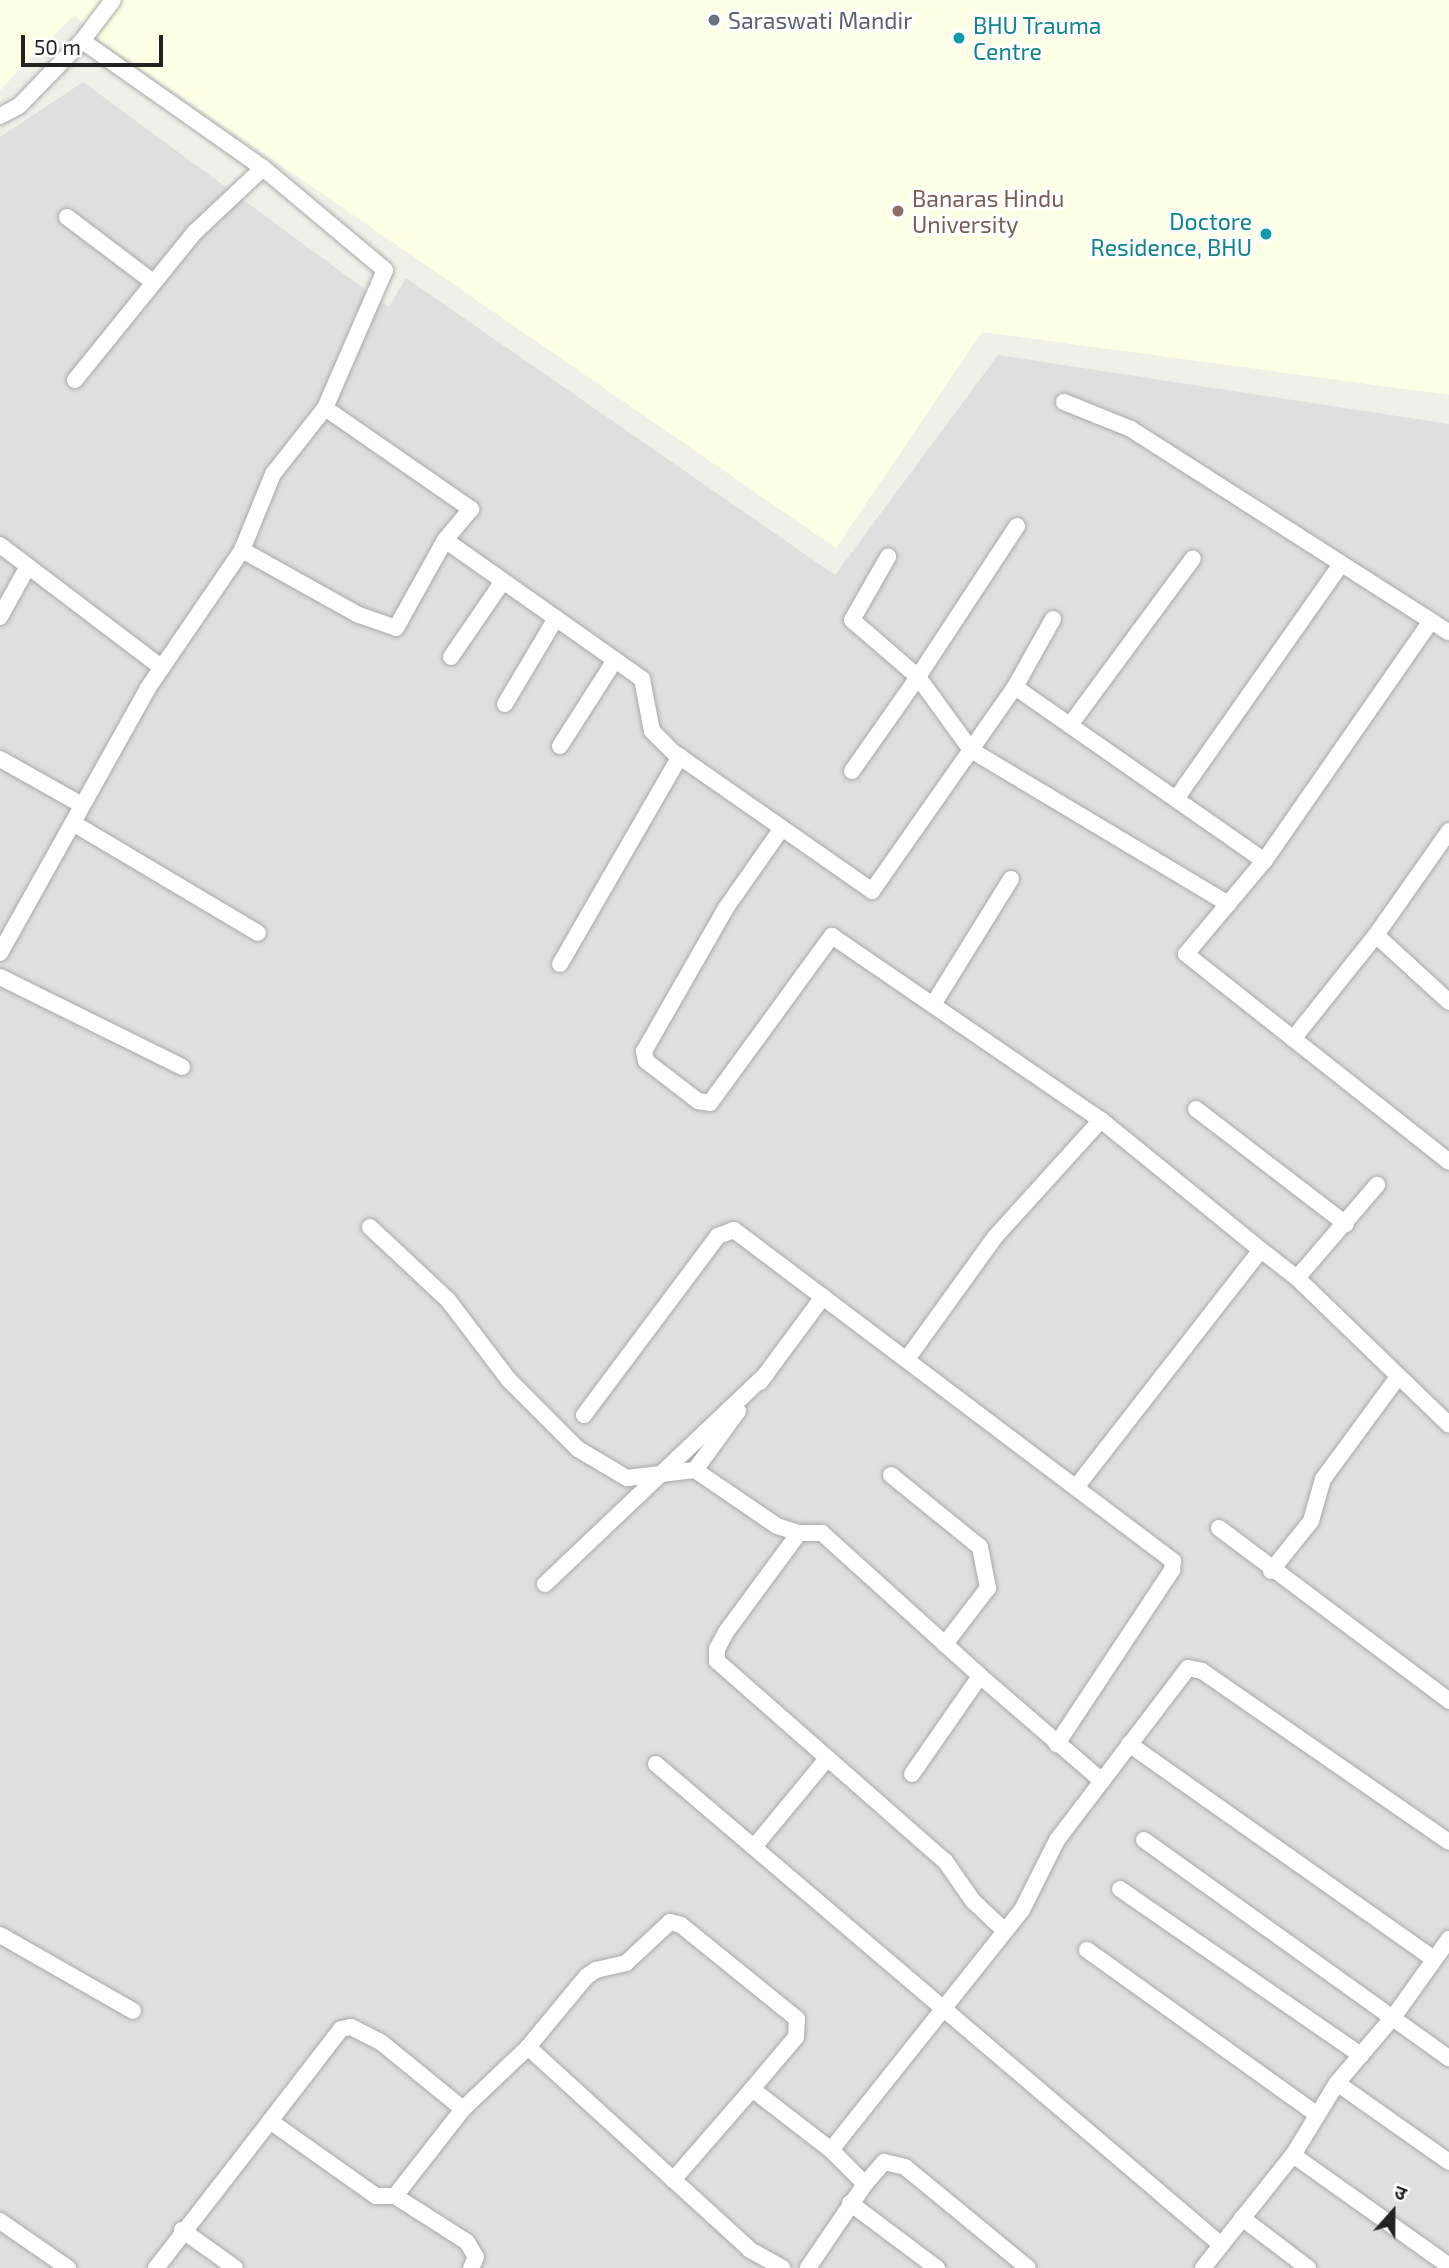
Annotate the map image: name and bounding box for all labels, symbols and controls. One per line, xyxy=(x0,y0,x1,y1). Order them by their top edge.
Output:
place label: Saraswati Mandir xyxy=(728,6,912,34)
place label: BHU Trauma Centre xyxy=(973,11,1102,65)
marker: Saraswati Mandir xyxy=(706,12,722,28)
scale bar xyxy=(24,21,166,65)
marker: BHU Trauma Centre xyxy=(951,30,967,46)
text: 50 m xyxy=(34,34,81,59)
place label: Banaras Hindu University xyxy=(912,184,1064,238)
marker: Banaras Hindu University xyxy=(890,203,906,219)
place label: Doctore Residence, BHU xyxy=(1091,207,1252,261)
marker: Doctore Residence, BHU xyxy=(1258,226,1274,242)
north arrow xyxy=(1358,2177,1428,2247)
text: उ xyxy=(1391,2179,1410,2205)

